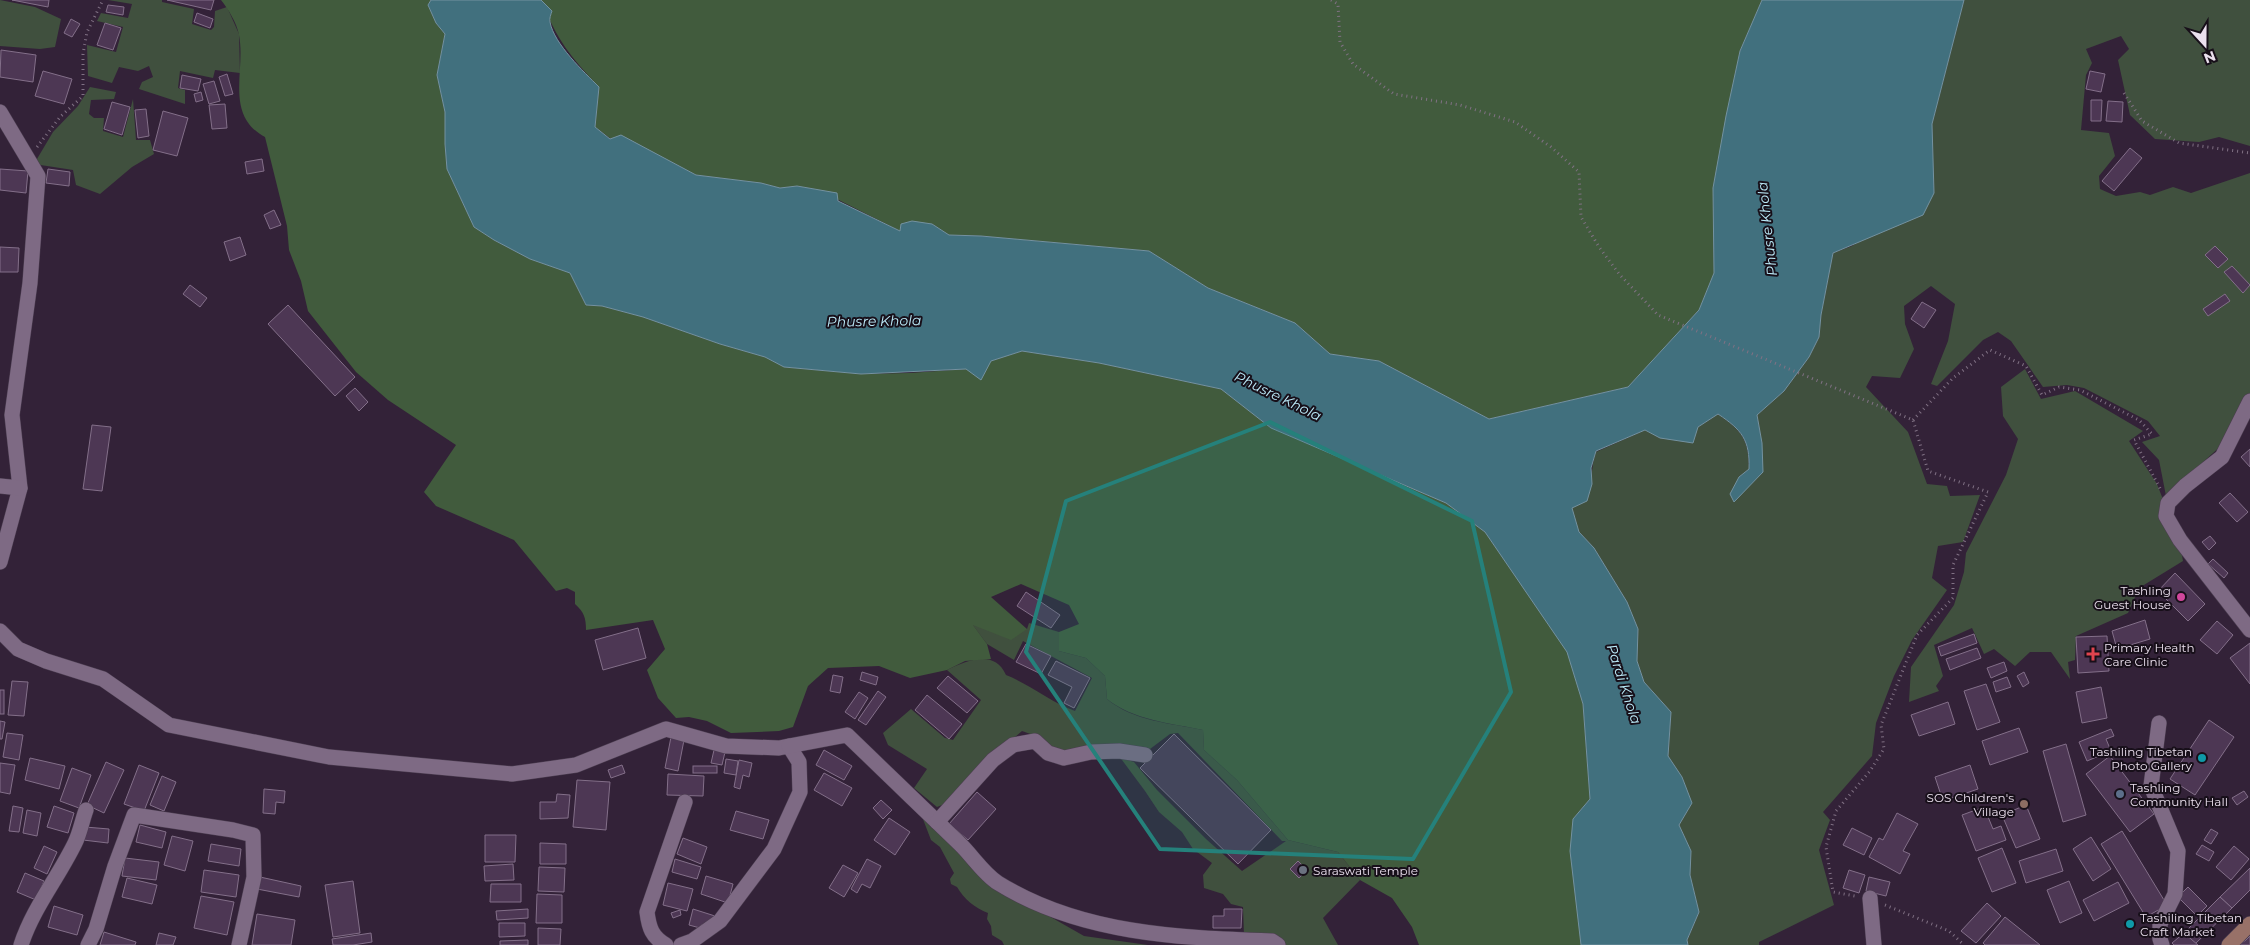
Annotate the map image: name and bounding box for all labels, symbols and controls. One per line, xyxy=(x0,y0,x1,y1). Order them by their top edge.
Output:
north arrow xyxy=(2180,20,2230,70)
text: N xyxy=(2201,47,2218,68)
water label: Phusre Khola xyxy=(1753,181,1781,277)
water label: Phusre Khola xyxy=(826,311,922,331)
water label: Phusre Khola xyxy=(1231,367,1325,425)
place label: Tashling Guest House xyxy=(2094,583,2171,612)
marker: Tashling Guest House xyxy=(2175,591,2187,603)
place label: Primary Health Care Clinic xyxy=(2104,640,2195,669)
water label: Pardi Khola xyxy=(1603,642,1645,726)
marker: Primary Health Care Clinic xyxy=(2086,647,2100,661)
place label: Tashiling Tibetan Photo Gallery xyxy=(2090,744,2192,773)
marker: Tashiling Tibetan Photo Gallery xyxy=(2196,752,2208,764)
place label: Tashling Community Hall xyxy=(2130,780,2228,809)
marker: Tashling Community Hall xyxy=(2114,788,2126,800)
place label: SOS Children's Village xyxy=(1927,790,2014,819)
marker: SOS Children's Village xyxy=(2018,798,2030,810)
place label: Saraswati Temple xyxy=(1313,863,1418,878)
marker: Saraswati Temple xyxy=(1297,864,1309,876)
place label: Tashiling Tibetan Craft Market xyxy=(2140,910,2242,939)
marker: Tashiling Tibetan Craft Market xyxy=(2124,918,2136,930)

